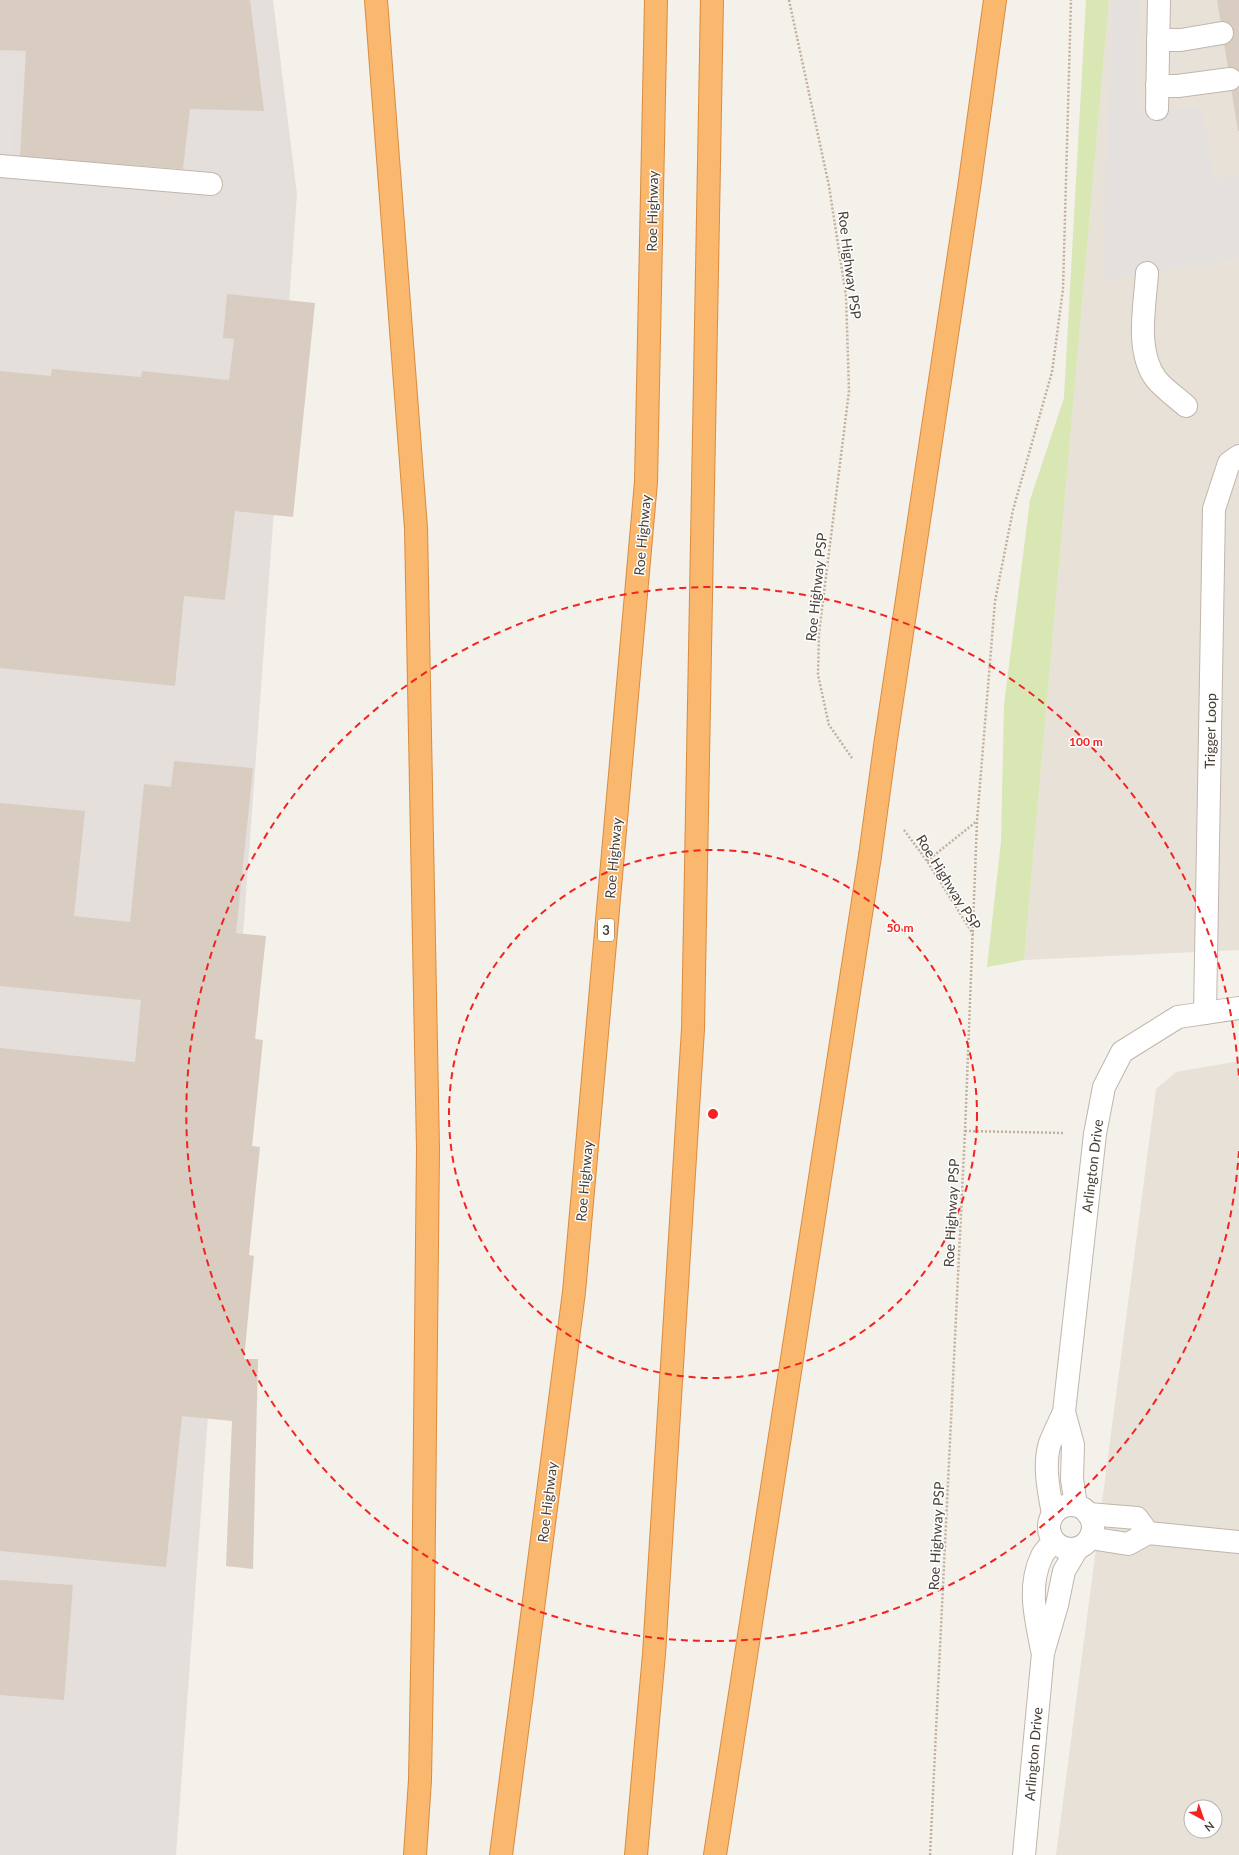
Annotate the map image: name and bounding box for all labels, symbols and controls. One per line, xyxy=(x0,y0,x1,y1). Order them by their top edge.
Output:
street label: Roe Highway xyxy=(643,170,661,252)
street label: Roe Highway PSP xyxy=(835,210,865,320)
street label: Roe Highway xyxy=(630,493,654,576)
street label: Roe Highway PSP xyxy=(802,532,830,642)
street label: Trigger Loop xyxy=(1201,693,1219,769)
text: 100 m xyxy=(1069,734,1103,749)
street label: Roe Highway xyxy=(601,816,625,899)
street label: Roe Highway PSP xyxy=(913,831,985,933)
road number: 3 xyxy=(598,919,614,941)
text: 50 m xyxy=(887,920,913,935)
centre of rings xyxy=(706,1107,720,1121)
street label: Arlington Drive xyxy=(1078,1118,1106,1214)
street label: Roe Highway xyxy=(572,1139,596,1222)
street label: Roe Highway PSP xyxy=(940,1158,962,1268)
street label: Roe Highway xyxy=(534,1460,560,1543)
street label: Roe Highway PSP xyxy=(925,1481,947,1591)
street label: Arlington Drive xyxy=(1020,1706,1046,1802)
north arrow xyxy=(1183,1799,1223,1839)
text: N xyxy=(1202,1819,1217,1835)

